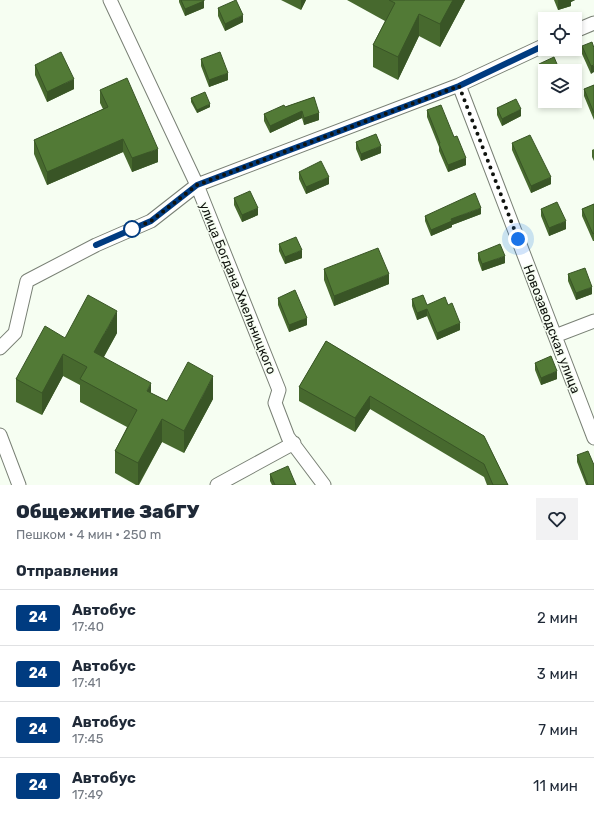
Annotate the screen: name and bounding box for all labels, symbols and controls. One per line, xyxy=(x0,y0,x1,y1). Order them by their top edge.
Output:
map controls xyxy=(538,12,582,108)
button: locate xyxy=(538,12,582,56)
button: layers xyxy=(538,64,582,108)
street label: улица Богдана Хмельницкого xyxy=(196,200,280,376)
unlabelled marker xyxy=(123,220,141,238)
your location xyxy=(508,229,528,249)
street label: Новозаводская улица xyxy=(520,262,584,396)
button: heart xyxy=(536,498,578,540)
text: Общежитие ЗабГУ xyxy=(16,500,199,523)
text: Пешком · 4 мин · 250 m xyxy=(16,527,161,542)
text: Отправления xyxy=(16,562,118,580)
text: Автобус xyxy=(72,601,136,619)
text: 24 xyxy=(29,609,47,626)
text: 2 мин xyxy=(537,609,578,627)
text: 17:40 xyxy=(72,619,104,634)
text: Автобус xyxy=(72,657,136,675)
text: 24 xyxy=(29,665,47,682)
text: 3 мин xyxy=(537,665,578,683)
text: 17:41 xyxy=(72,675,101,690)
text: Автобус xyxy=(72,713,136,731)
text: 24 xyxy=(29,721,47,738)
text: 7 мин xyxy=(538,721,578,739)
text: 17:45 xyxy=(72,731,103,746)
text: Автобус xyxy=(72,769,136,787)
text: 24 xyxy=(29,777,47,794)
text: 11 мин xyxy=(533,777,578,795)
text: 17:49 xyxy=(72,787,103,802)

